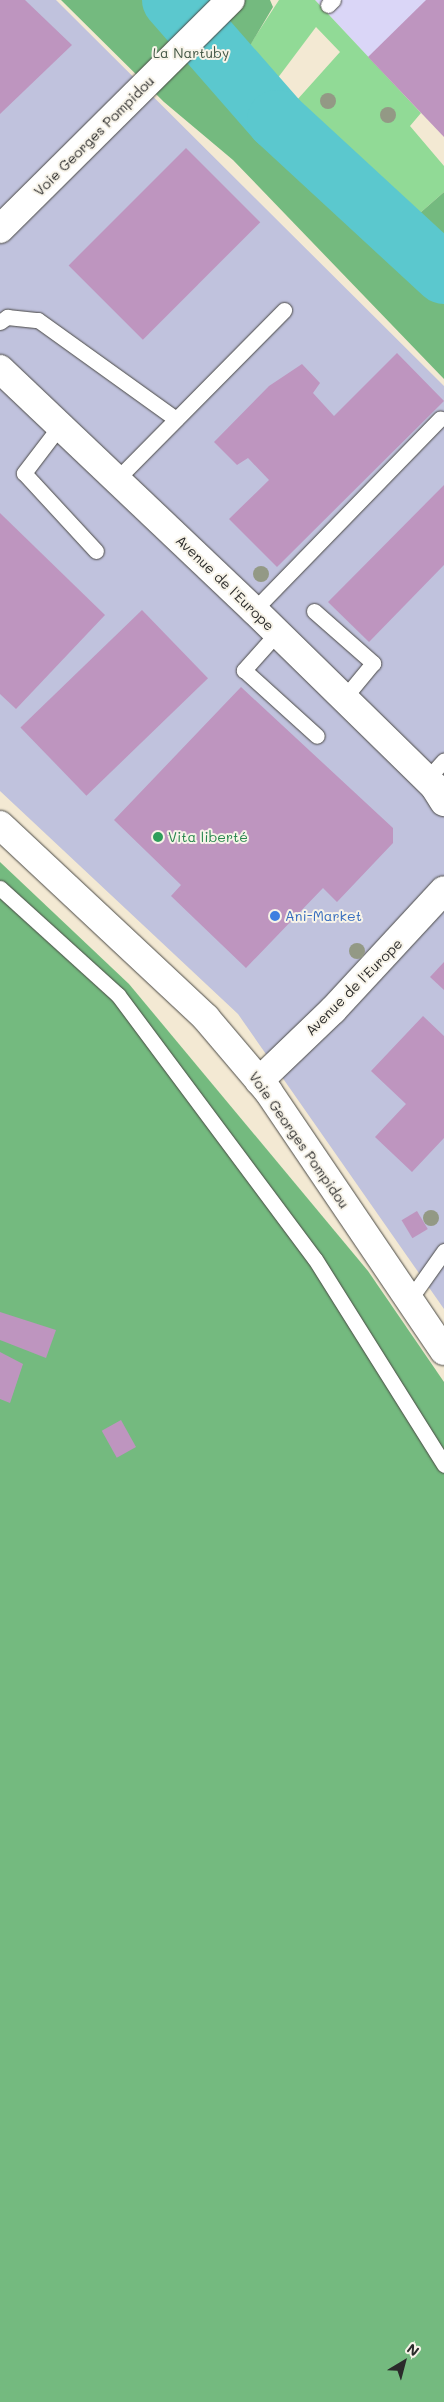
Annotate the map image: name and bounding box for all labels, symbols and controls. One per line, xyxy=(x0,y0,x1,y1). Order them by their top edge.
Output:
park label: La Nartuby xyxy=(153,45,229,61)
street label: Voie Georges Pompidou xyxy=(30,72,158,200)
street label: Avenue de l'Europe xyxy=(172,532,278,634)
place label: Vita liberté xyxy=(168,829,248,845)
marker: Vita liberté xyxy=(152,831,164,843)
place label: Ani-Market xyxy=(285,908,362,924)
marker: Ani-Market xyxy=(269,910,281,922)
street label: Avenue de l'Europe xyxy=(302,935,406,1039)
street label: Voie Georges Pompidou xyxy=(245,1068,353,1212)
north arrow xyxy=(379,2337,429,2387)
text: N xyxy=(403,2339,423,2360)

